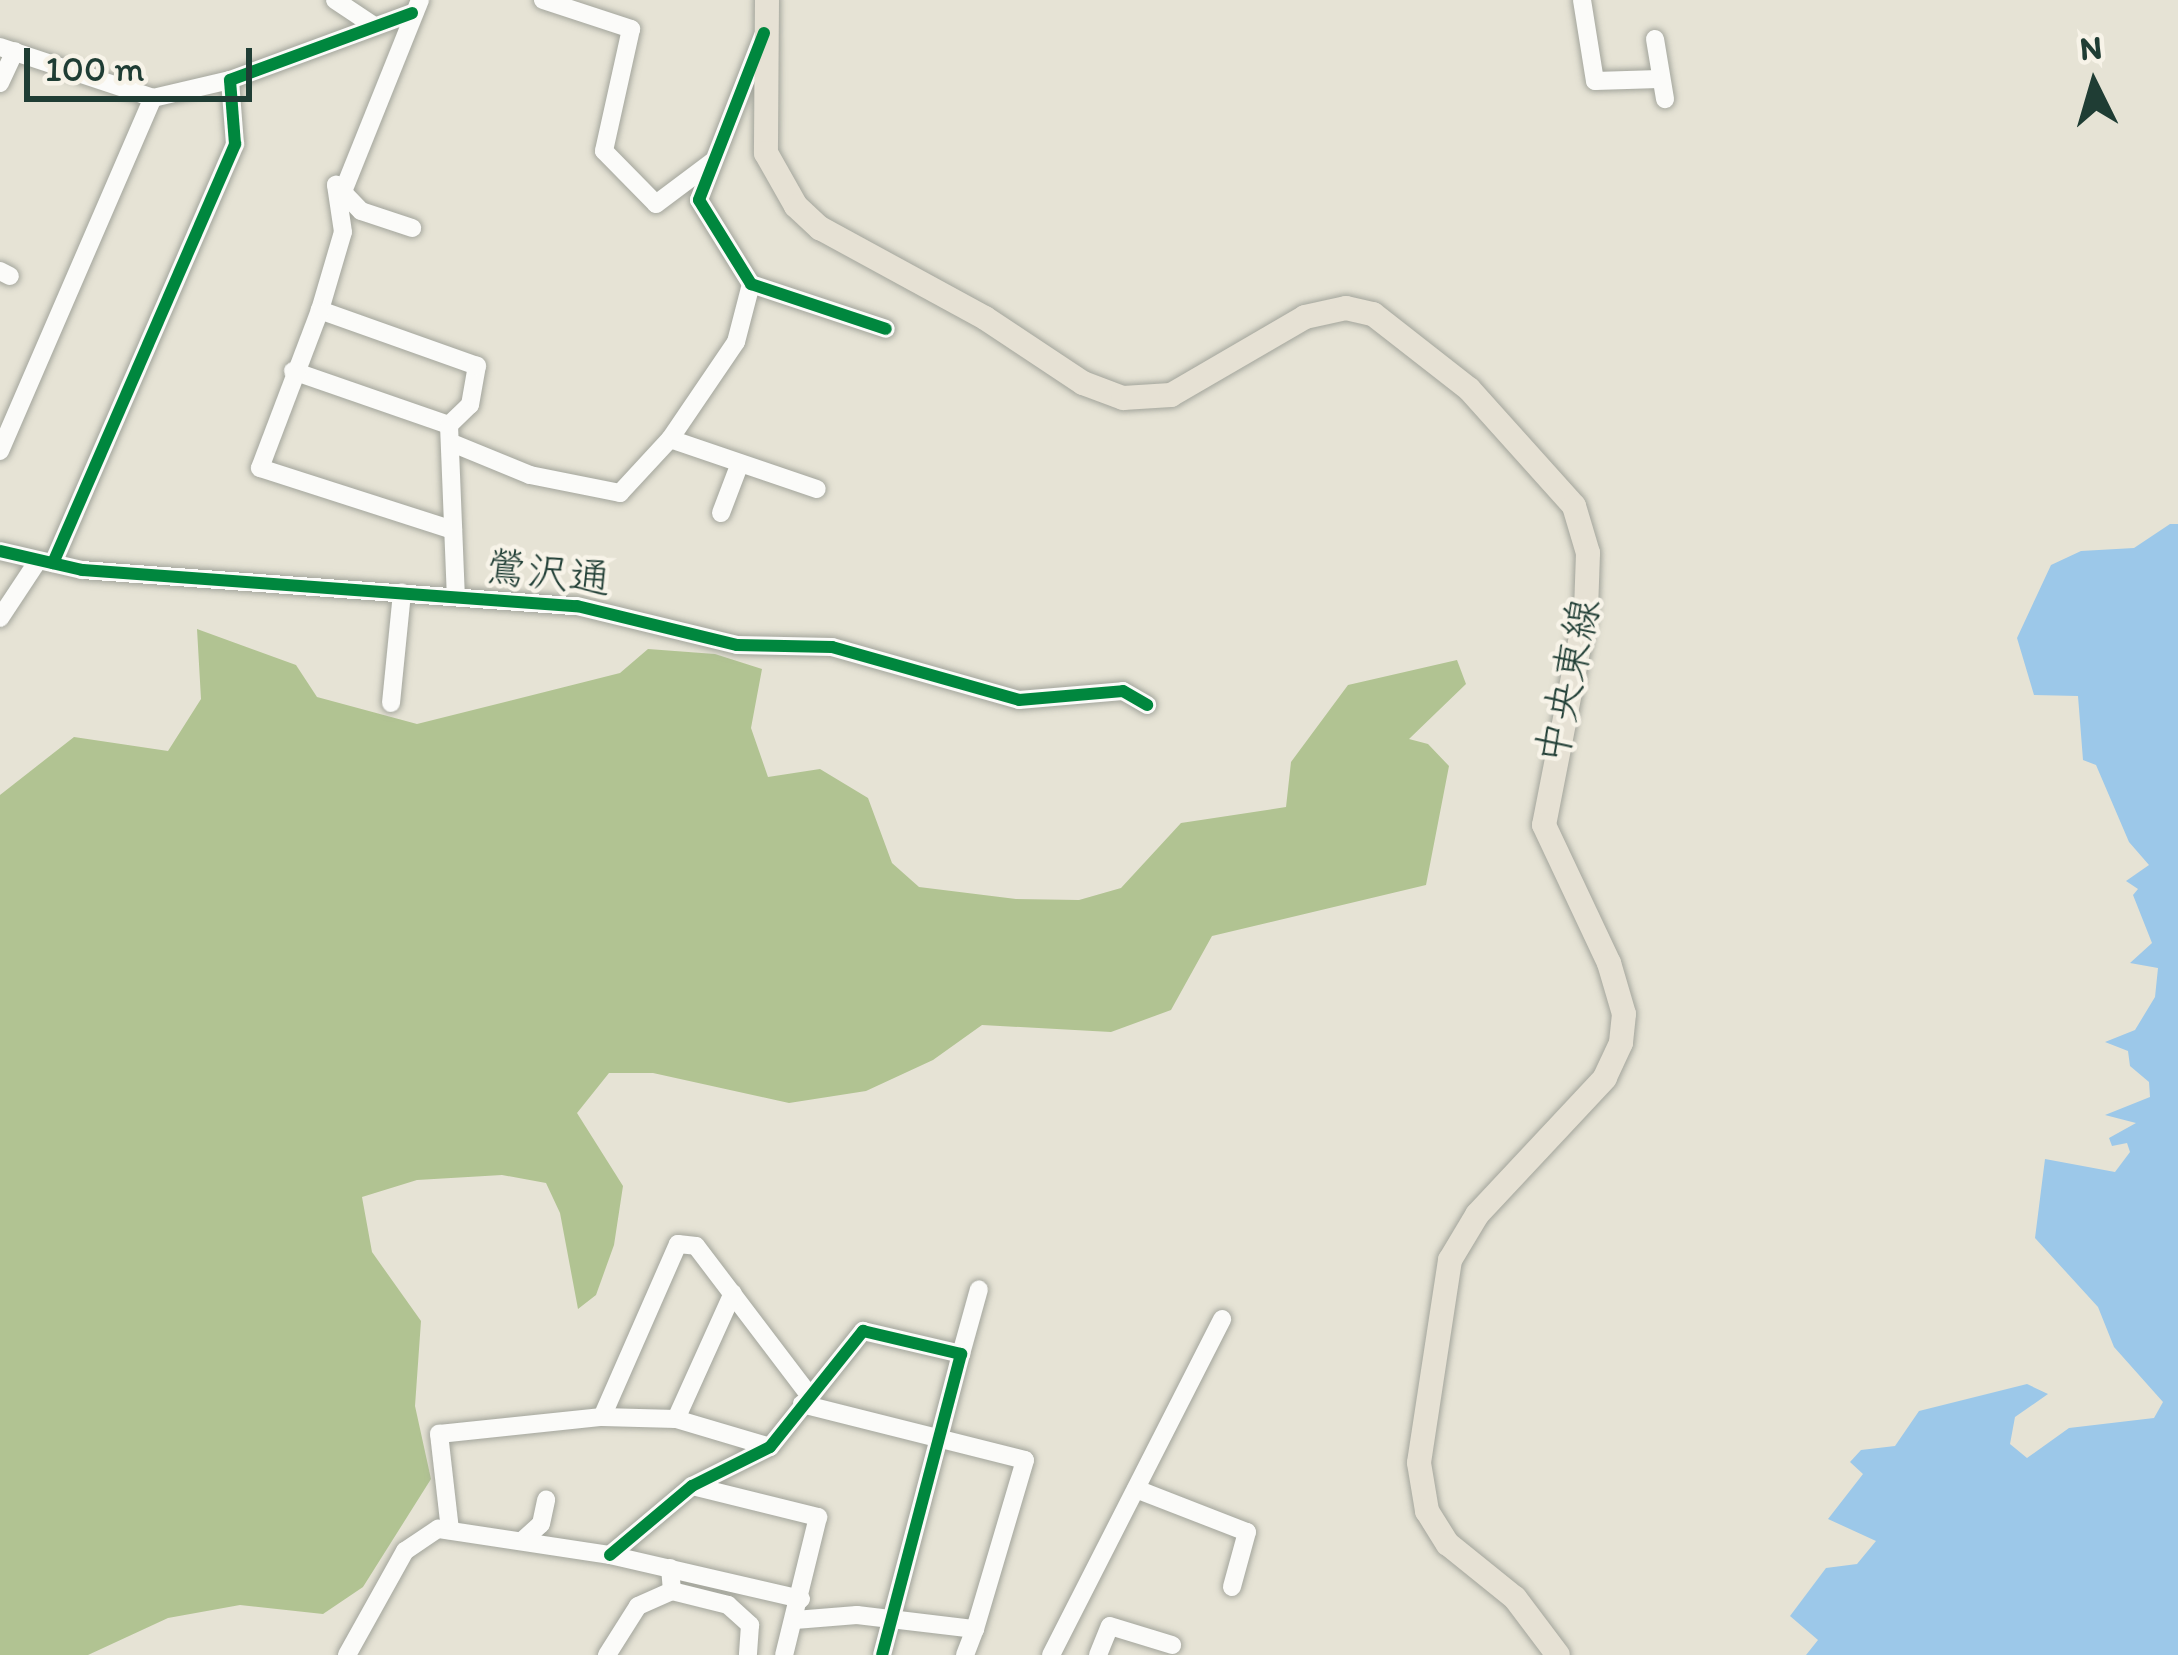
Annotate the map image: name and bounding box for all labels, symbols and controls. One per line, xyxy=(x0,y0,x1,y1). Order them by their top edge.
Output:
scale bar xyxy=(30,24,258,98)
north arrow xyxy=(2034,24,2154,144)
text: N xyxy=(2078,27,2104,68)
text: 100 m xyxy=(45,47,144,90)
street label: 鶯沢通 xyxy=(483,541,613,605)
street label: 中央東線 xyxy=(1526,594,1610,768)

